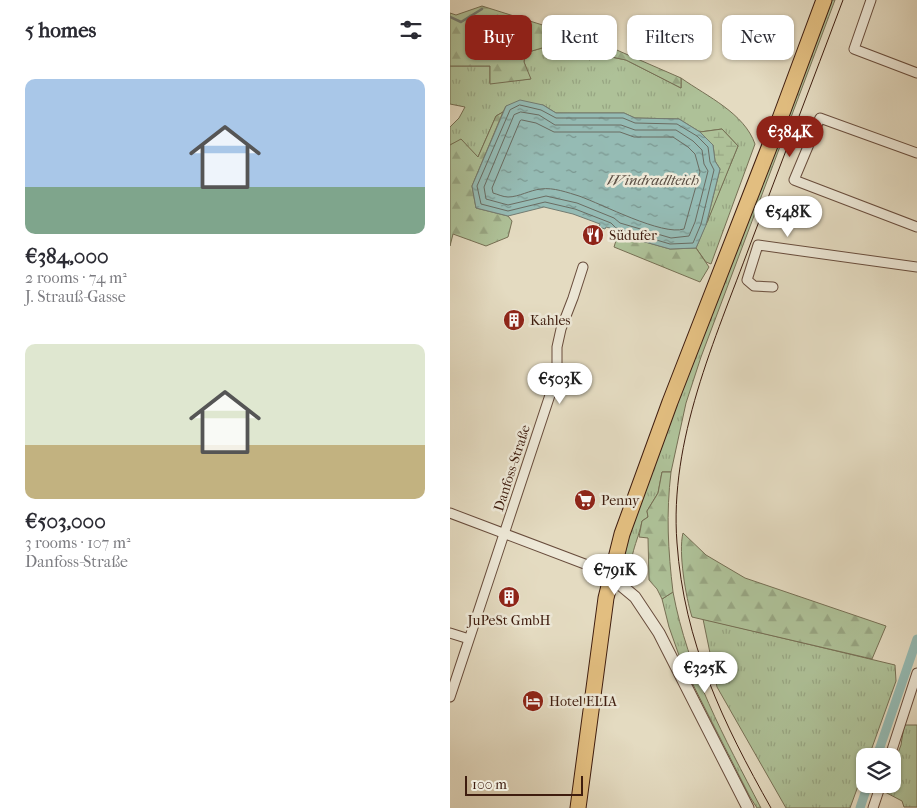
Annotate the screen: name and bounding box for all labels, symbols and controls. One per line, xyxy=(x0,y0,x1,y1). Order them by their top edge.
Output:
chip: Buy xyxy=(465,15,532,60)
chip: Rent xyxy=(542,15,617,60)
chip: Filters xyxy=(627,15,712,60)
chip: New xyxy=(722,15,794,60)
icon: filters xyxy=(397,16,425,44)
text: 5 homes xyxy=(25,18,96,42)
icon: home xyxy=(180,112,270,202)
pin: €384K xyxy=(755,116,825,158)
text: €384K xyxy=(767,122,813,141)
water label: Windradlteich xyxy=(607,171,699,189)
pin: €548K xyxy=(753,196,823,238)
text: €548K xyxy=(765,202,811,221)
restaurant icon: Südufer xyxy=(581,223,605,247)
place label: Südufer xyxy=(609,227,657,244)
text: €384,000 xyxy=(25,244,109,268)
text: 2 rooms · 74 m² xyxy=(25,268,127,287)
text: J. Strauß-Gasse xyxy=(25,287,126,306)
building icon: Kahles xyxy=(502,308,526,332)
place label: Kahles xyxy=(530,312,571,329)
pin: €503K xyxy=(525,362,595,405)
text: €503K xyxy=(538,369,582,388)
icon: home xyxy=(180,377,270,467)
street label: Danfoss-Straße xyxy=(490,423,534,513)
supermarket icon: Penny xyxy=(573,488,597,512)
place label: Penny xyxy=(601,492,640,509)
text: €503,000 xyxy=(25,509,106,533)
text: 3 rooms · 107 m² xyxy=(25,533,131,552)
text: Danfoss-Straße xyxy=(25,552,128,571)
pin: €791K xyxy=(580,554,650,596)
text: €791K xyxy=(594,560,636,579)
building icon: JuPeSt GmbH xyxy=(497,585,521,609)
place label: JuPeSt GmbH xyxy=(467,612,550,629)
pin: €325K xyxy=(670,652,740,694)
text: €325K xyxy=(684,658,726,677)
hotel icon: Hotel ELIA xyxy=(521,689,545,713)
place label: Hotel ELIA xyxy=(549,693,618,710)
map controls xyxy=(856,748,901,793)
button: layers xyxy=(856,748,901,793)
scale bar xyxy=(465,773,582,796)
text: 100 m xyxy=(472,776,507,793)

